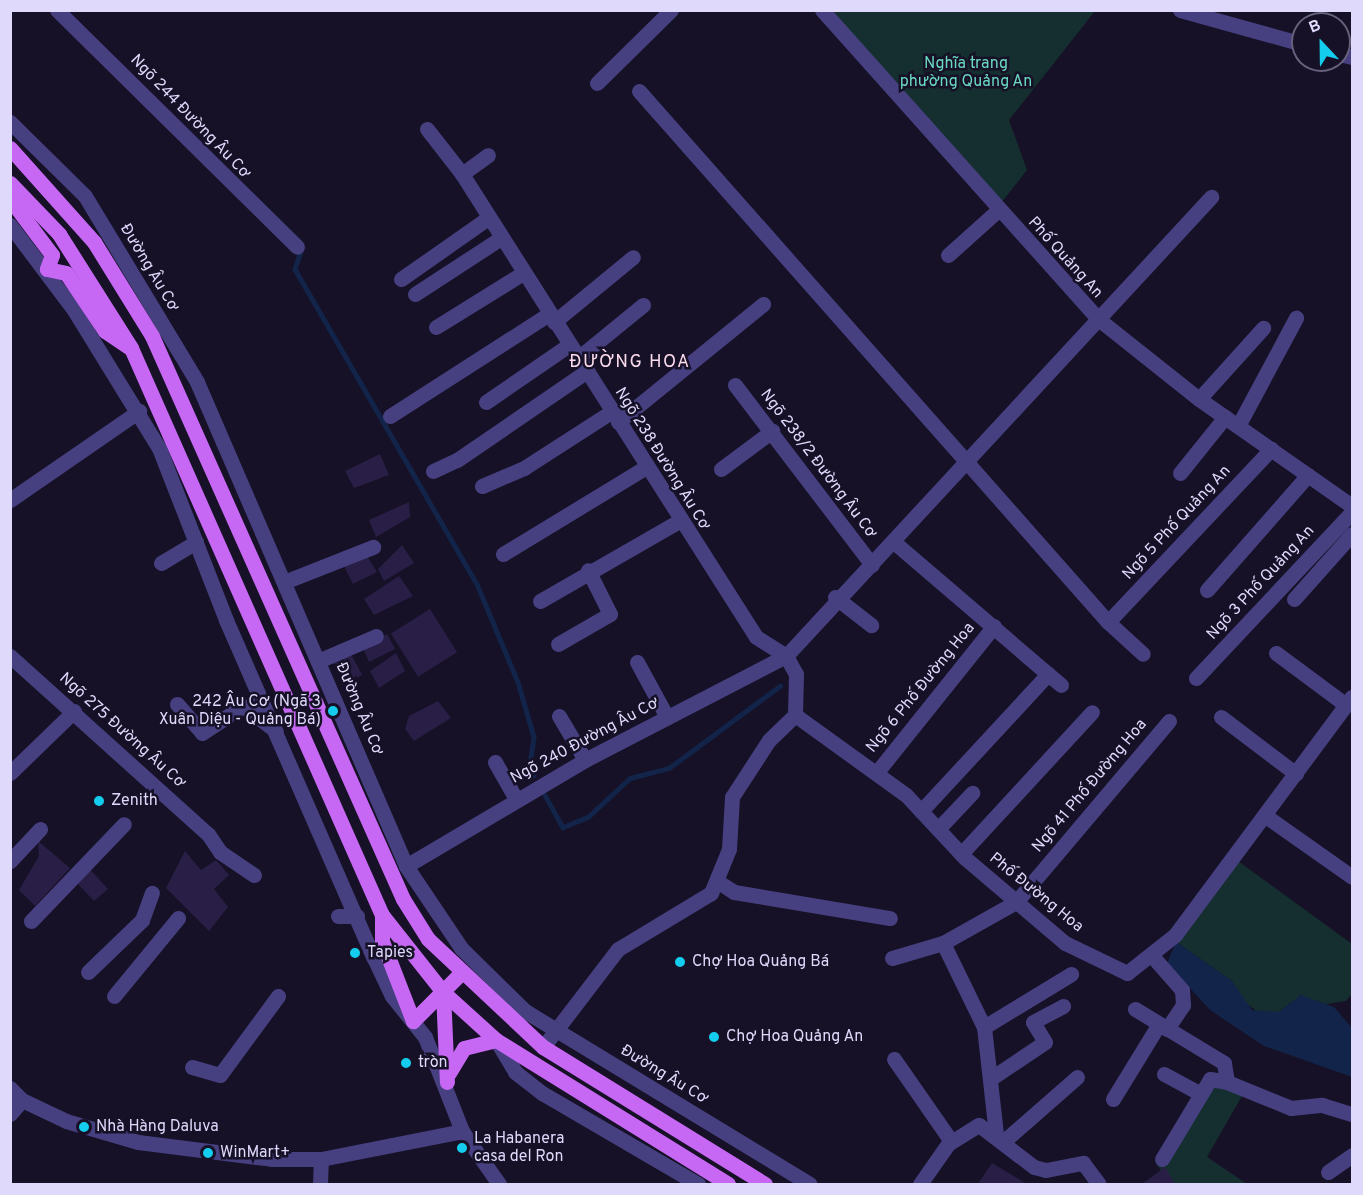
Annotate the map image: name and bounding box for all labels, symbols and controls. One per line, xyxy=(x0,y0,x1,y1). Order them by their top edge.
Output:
north arrow xyxy=(1291,12,1351,72)
text: B xyxy=(1306,16,1324,39)
street label: Ngõ 244 Đường Âu Cơ xyxy=(126,51,254,183)
park label: Nghĩa trang phường Quảng An xyxy=(899,54,1033,92)
street label: Phố Quảng An xyxy=(1023,213,1107,303)
street label: Đường Âu Cơ xyxy=(115,220,183,316)
district label: ĐƯỜNG HOA xyxy=(569,352,691,374)
street label: Ngõ 238 Đường Âu Cơ xyxy=(610,384,714,534)
street label: Ngõ 238/2 Đường Âu Cơ xyxy=(755,385,881,543)
street label: Ngõ 5 Phố Quảng An xyxy=(1119,462,1235,584)
street label: Ngõ 3 Phố Quảng An xyxy=(1203,522,1319,644)
street label: Ngõ 6 Phố Đường Hoa xyxy=(863,619,979,757)
street label: Đường Âu Cơ xyxy=(331,659,387,759)
street label: Ngõ 275 Đường Âu Cơ xyxy=(55,669,189,793)
place label: 242 Âu Cơ (Ngã 3 Xuân Diệu - Quảng Bá) xyxy=(159,692,321,730)
street label: Ngõ 240 Đường Âu Cơ xyxy=(507,694,663,788)
marker: 242 Âu Cơ (Ngã 3 Xuân Diệu - Quảng Bá) xyxy=(326,704,340,718)
street label: Ngõ 41 Phố Đường Hoa xyxy=(1029,715,1151,857)
place label: Zenith xyxy=(111,791,158,811)
marker: Zenith xyxy=(92,794,106,808)
street label: Phố Đường Hoa xyxy=(985,849,1087,937)
place label: Tapies xyxy=(367,943,413,963)
marker: Tapies xyxy=(348,946,362,960)
place label: Chợ Hoa Quảng Bá xyxy=(692,952,829,972)
marker: Chợ Hoa Quảng Bá xyxy=(673,955,687,969)
place label: Chợ Hoa Quảng An xyxy=(726,1027,864,1047)
marker: Chợ Hoa Quảng An xyxy=(707,1030,721,1044)
street label: Đường Âu Cơ xyxy=(616,1041,712,1109)
place label: tròn xyxy=(418,1053,447,1073)
marker: tròn xyxy=(399,1056,413,1070)
place label: Nhà Hàng Daluva xyxy=(96,1117,219,1137)
marker: Nhà Hàng Daluva xyxy=(77,1120,91,1134)
place label: La Habanera casa del Ron xyxy=(474,1129,564,1167)
marker: La Habanera casa del Ron xyxy=(455,1141,469,1155)
place label: WinMart+ xyxy=(220,1143,290,1163)
marker: WinMart+ xyxy=(201,1146,215,1160)

